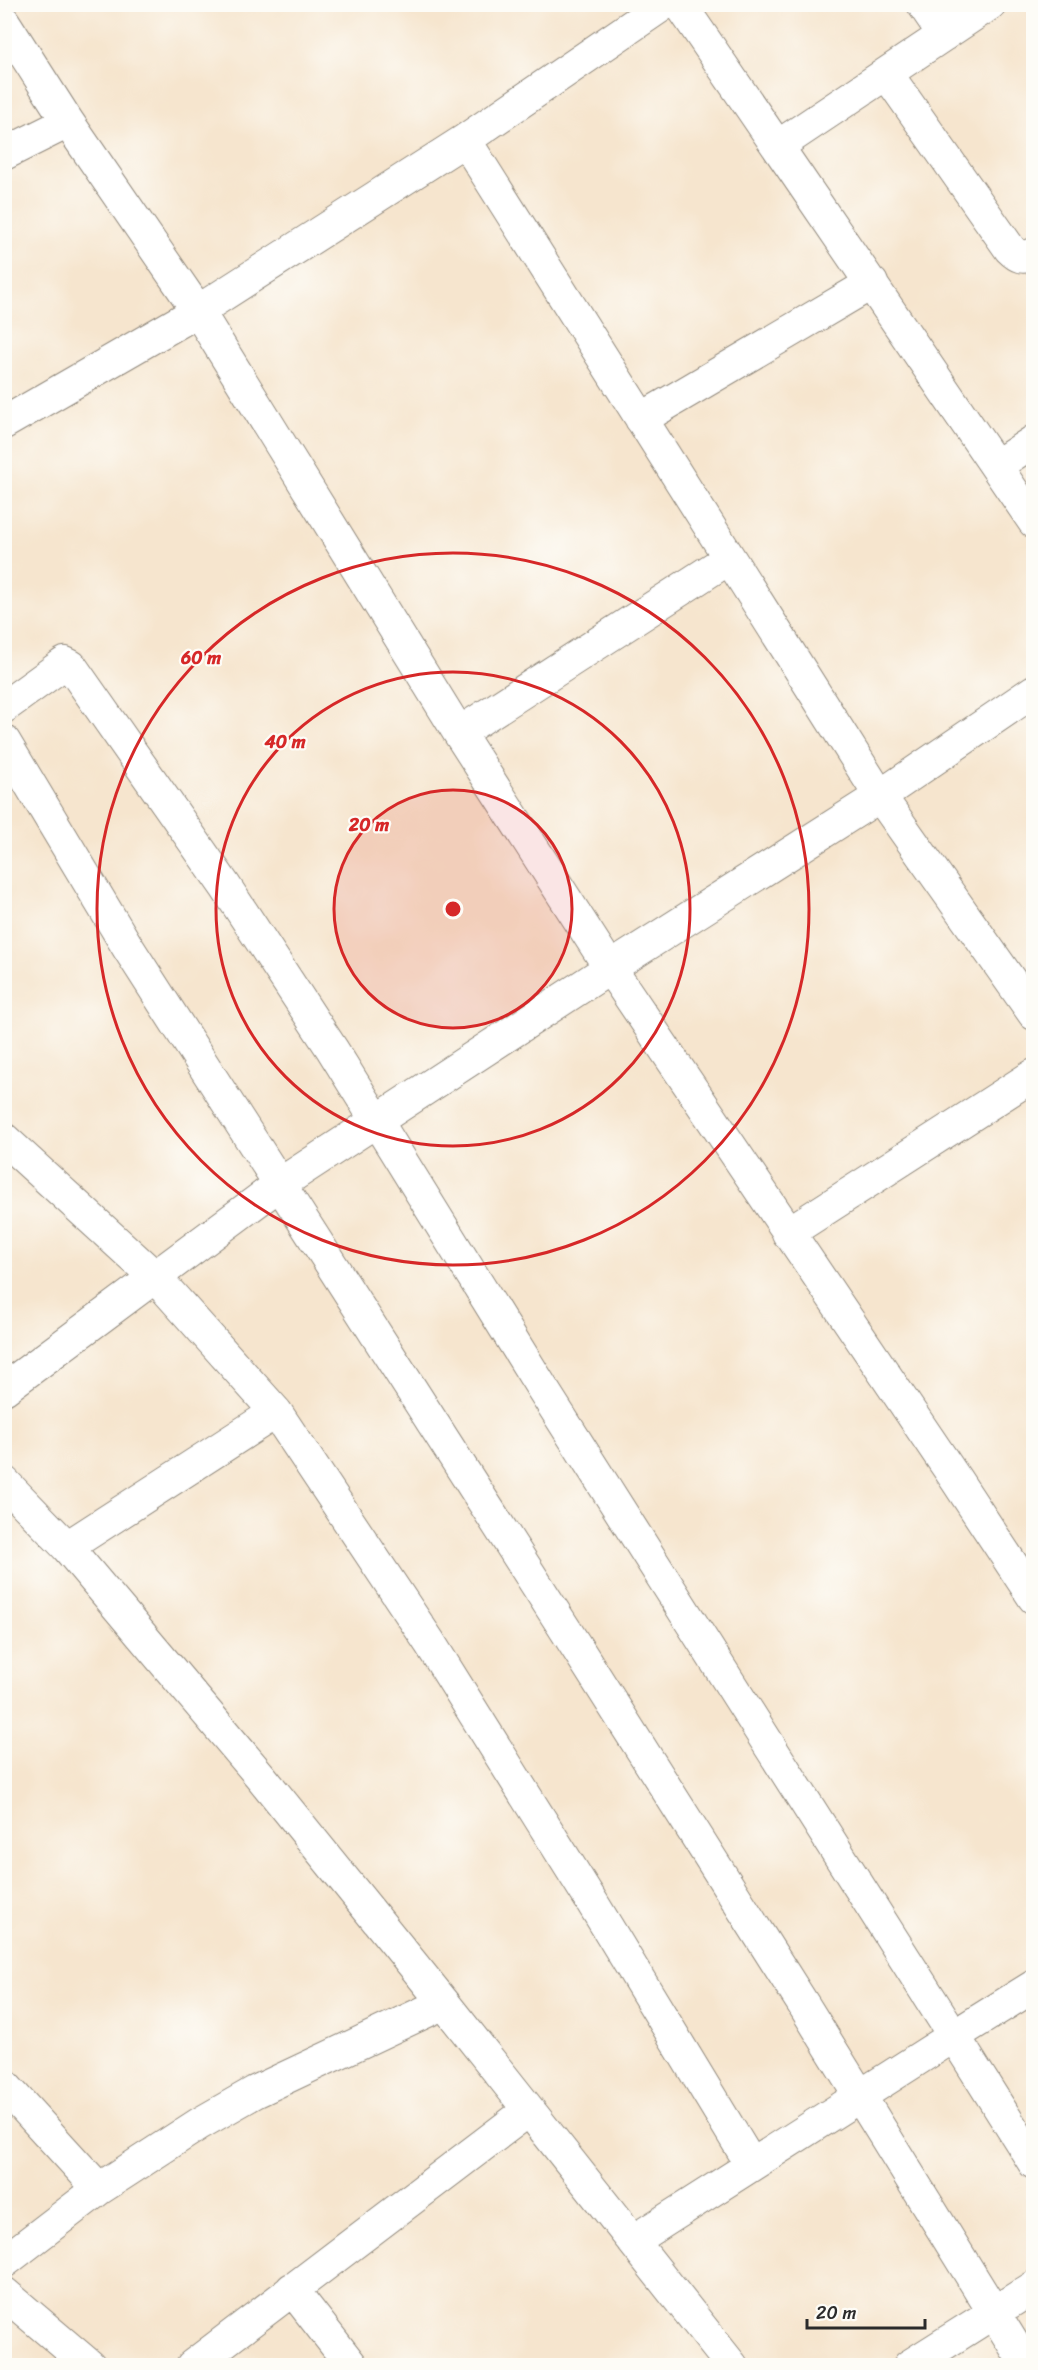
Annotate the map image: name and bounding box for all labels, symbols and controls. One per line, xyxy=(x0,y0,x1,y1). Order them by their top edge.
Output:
text: 60 m xyxy=(180,642,221,674)
text: 40 m xyxy=(263,726,306,758)
text: 20 m xyxy=(348,809,389,841)
centre of rings xyxy=(443,899,463,919)
scale bar xyxy=(807,2292,926,2330)
text: 20 m xyxy=(816,2297,856,2329)

